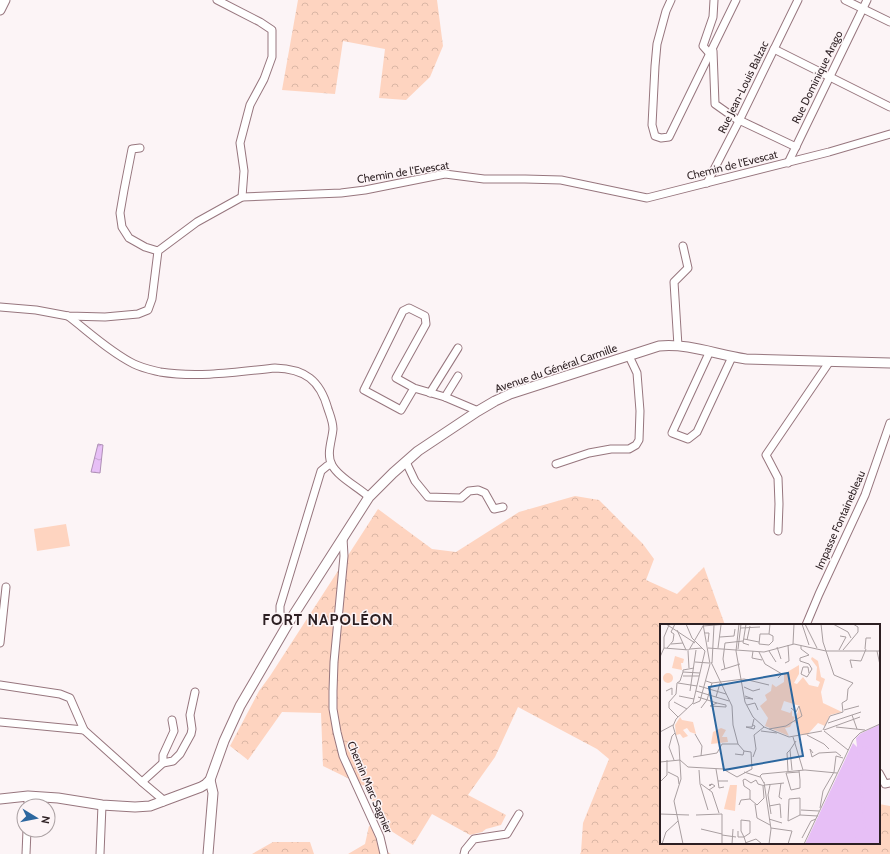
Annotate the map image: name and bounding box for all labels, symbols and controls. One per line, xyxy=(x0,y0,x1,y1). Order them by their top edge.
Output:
street label: Rue Dominique Arago xyxy=(788,28,846,126)
street label: Rue Jean-Louis Balzac xyxy=(715,38,771,136)
street label: Chemin de l'Evescat xyxy=(685,147,779,183)
street label: Chemin de l'Evescat xyxy=(356,158,450,186)
street label: Avenue du Général Carmille xyxy=(493,340,619,396)
street label: Impasse Fontainebleau xyxy=(812,468,868,572)
district label: FORT NAPOLÉON xyxy=(262,610,394,629)
inset map xyxy=(660,624,880,844)
street label: Chemin Marc Sagnier xyxy=(344,739,396,836)
north arrow xyxy=(16,798,56,838)
text: N xyxy=(38,815,53,825)

